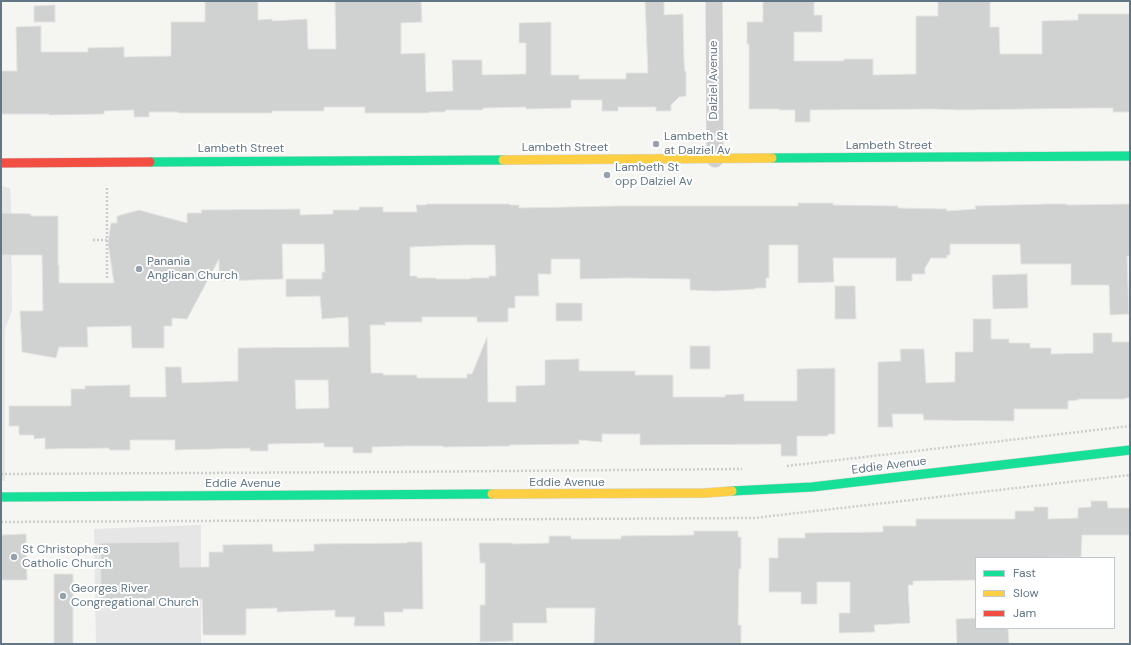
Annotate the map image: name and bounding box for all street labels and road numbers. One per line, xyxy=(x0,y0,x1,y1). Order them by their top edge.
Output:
street label: Dalziel Avenue xyxy=(707,40,721,120)
street label: Lambeth Street xyxy=(846,139,932,153)
street label: Lambeth Street xyxy=(522,141,608,155)
street label: Lambeth Street xyxy=(198,142,284,156)
street label: Eddie Avenue xyxy=(851,454,927,478)
street label: Eddie Avenue xyxy=(529,476,605,490)
street label: Eddie Avenue xyxy=(205,477,281,491)

